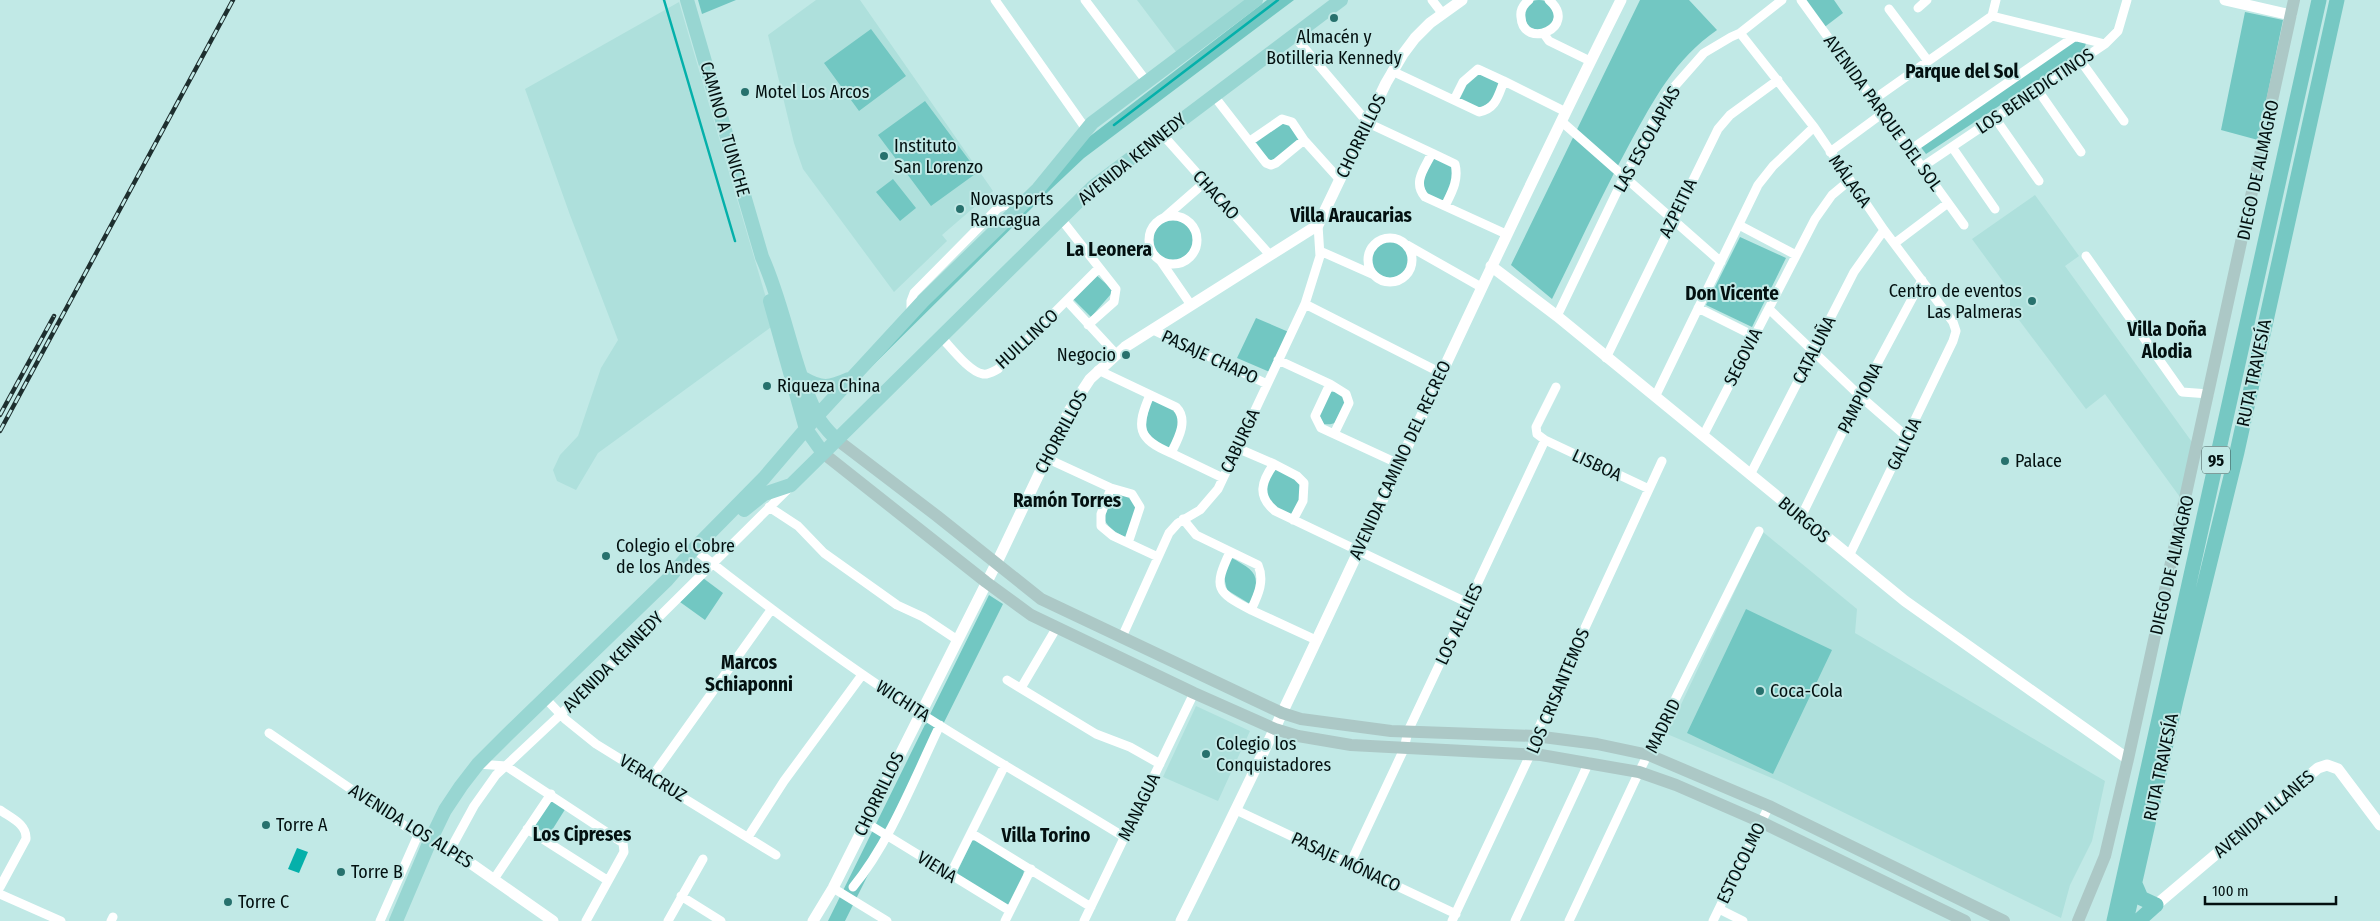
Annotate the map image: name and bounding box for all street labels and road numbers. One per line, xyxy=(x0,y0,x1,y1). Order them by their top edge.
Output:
street label: AVENIDA PARQUE DEL SOL xyxy=(1819,31,1947,195)
street label: LOS BENEDICTINOS xyxy=(1972,43,2098,139)
street label: CAMINO A TUNICHE xyxy=(695,59,755,199)
street label: LAS ESCOLAPIAS xyxy=(1609,82,1685,196)
street label: CHORRILLOS xyxy=(1331,90,1391,182)
street label: DIEGO DE ALMAGRO xyxy=(2232,98,2284,242)
street label: AVENIDA KENNEDY xyxy=(1073,108,1191,210)
street label: MÁLAGA xyxy=(1824,150,1877,212)
street label: CHACAO xyxy=(1188,166,1244,224)
street label: AZPEITIA xyxy=(1654,174,1702,241)
street label: HUILLINCO xyxy=(991,304,1063,374)
street label: CATALUÑA xyxy=(1788,312,1841,388)
street label: RUTA TRAVESÍA xyxy=(2231,317,2276,429)
street label: SEGOVIA xyxy=(1719,324,1767,390)
street label: PASAJE CHAPO xyxy=(1158,325,1262,389)
street label: AVENIDA CAMINO DEL RECREO xyxy=(1344,357,1456,563)
street label: PAMPIONA xyxy=(1833,358,1887,437)
street label: CHORRILLOS xyxy=(1030,387,1092,477)
street label: CABURGA xyxy=(1216,405,1265,477)
street label: GALICIA xyxy=(1882,414,1926,474)
street label: LISBOA xyxy=(1569,444,1626,486)
road number: 95 xyxy=(2202,446,2230,474)
street label: BURGOS xyxy=(1774,492,1834,548)
street label: DIEGO DE ALMAGRO xyxy=(2145,493,2199,637)
street label: LOS ALELIES xyxy=(1431,580,1487,668)
street label: AVENIDA KENNEDY xyxy=(558,607,668,717)
street label: LOS CRISANTEMOS xyxy=(1522,625,1594,757)
street label: WICHITA xyxy=(872,675,935,727)
street label: MADRID xyxy=(1640,695,1686,757)
street label: RUTA TRAVESÍA xyxy=(2138,711,2183,823)
street label: CHORRILLOS xyxy=(849,748,909,840)
street label: VERACRUZ xyxy=(615,749,691,807)
street label: AVENIDA ILLANES xyxy=(2209,765,2319,863)
street label: MANAGUA xyxy=(1113,769,1165,844)
street label: AVENIDA LOS ALPES xyxy=(345,779,477,873)
street label: ESTOCOLMO xyxy=(1712,819,1770,907)
street label: PASAJE MÓNACO xyxy=(1288,827,1404,897)
street label: VIENA xyxy=(913,846,961,888)

